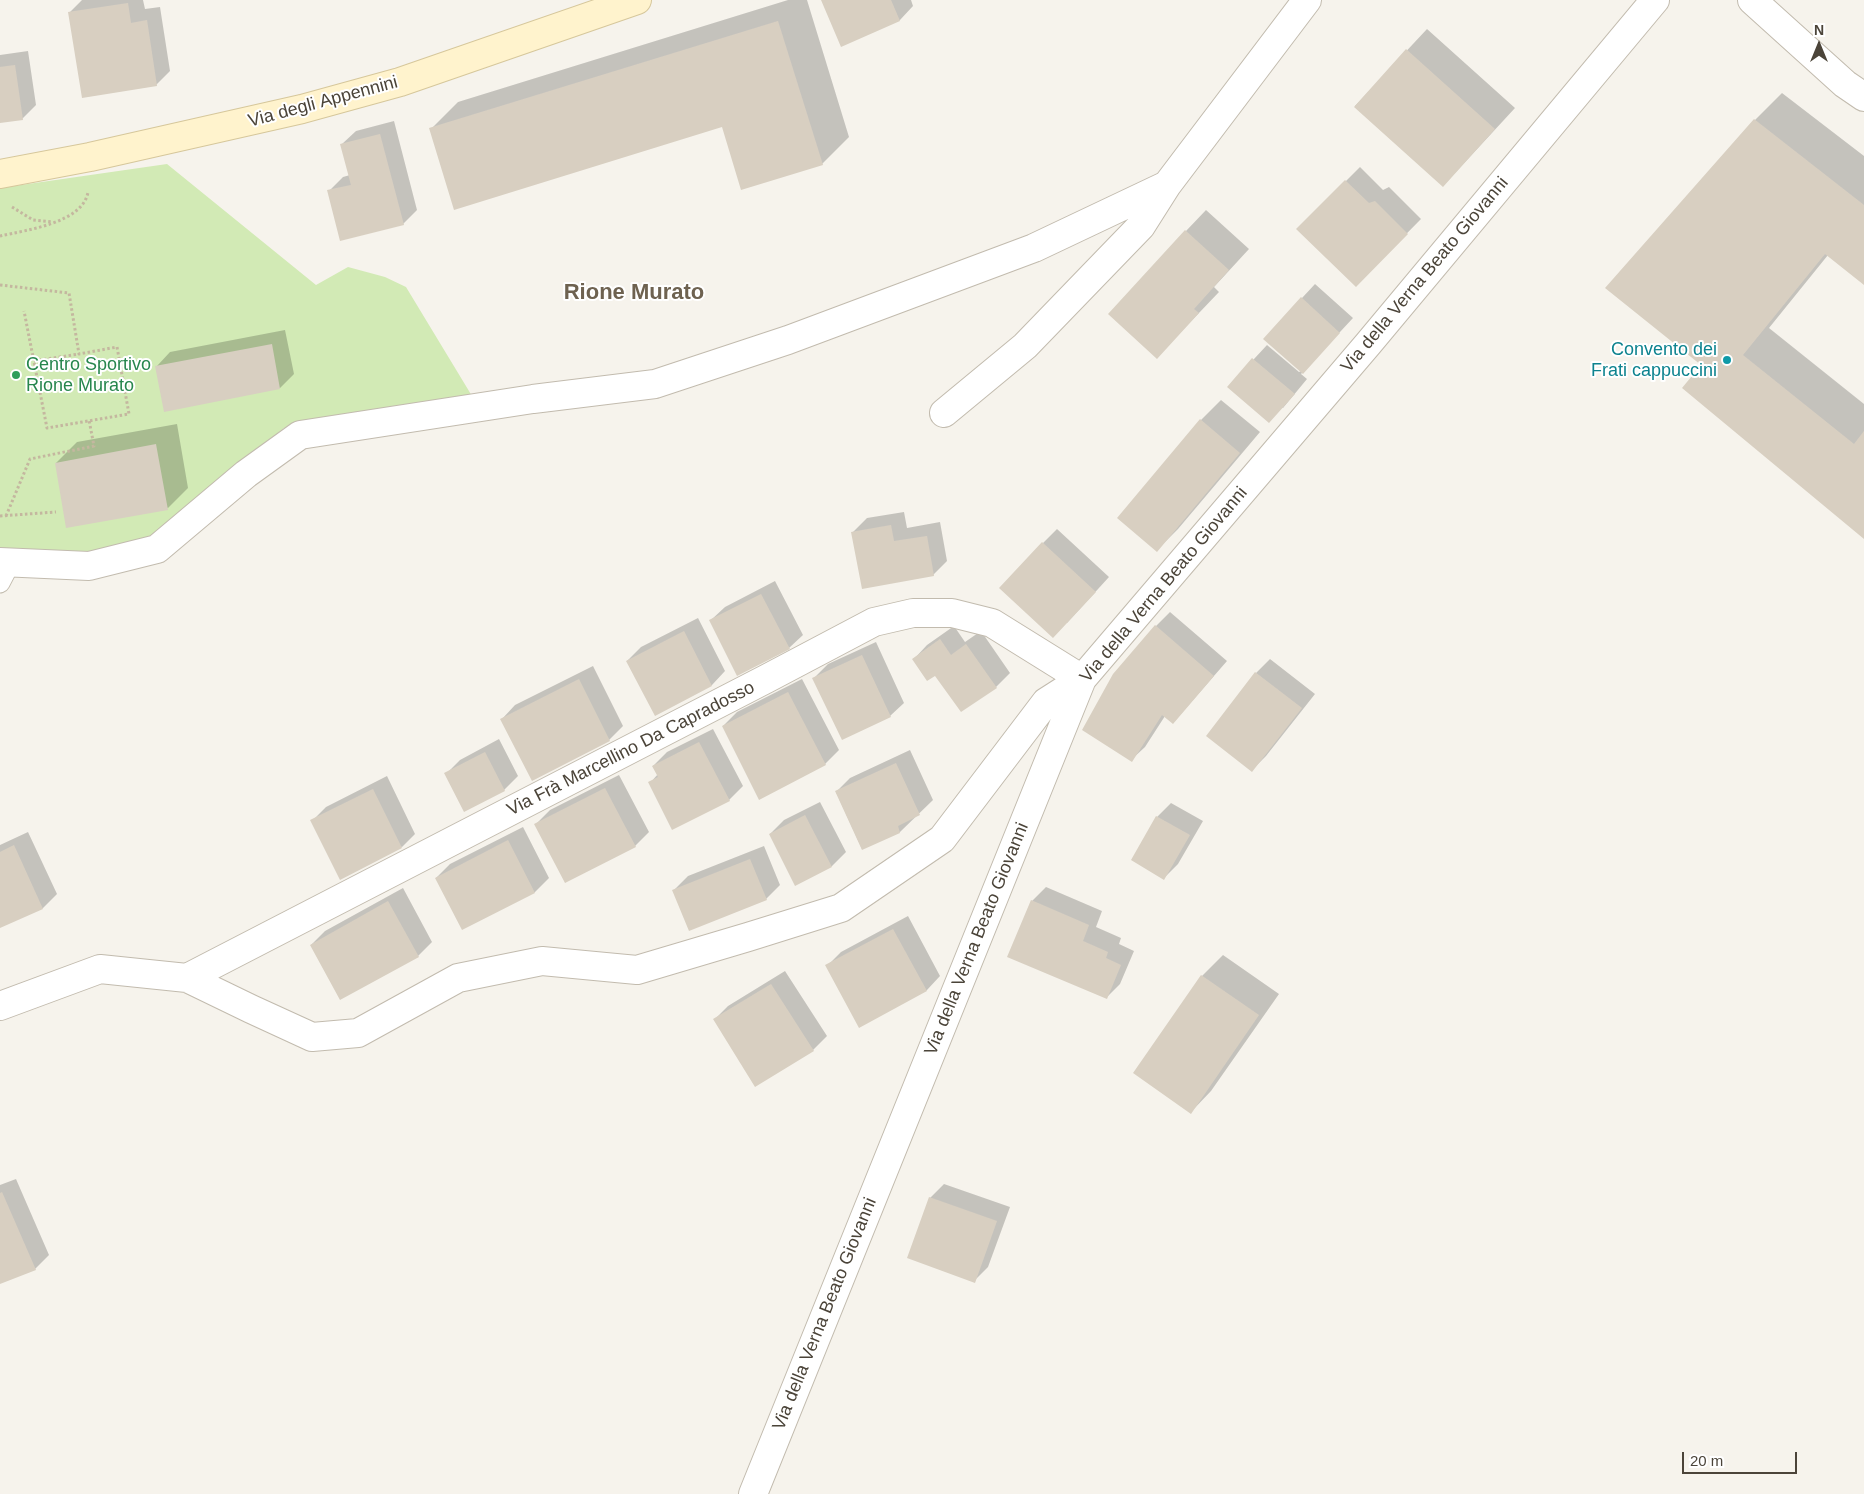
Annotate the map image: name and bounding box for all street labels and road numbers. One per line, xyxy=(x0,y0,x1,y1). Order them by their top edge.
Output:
street label: Via degli Appennini xyxy=(246,72,400,132)
street label: Via della Verna Beato Giovanni xyxy=(1337,173,1513,377)
street label: Via della Verna Beato Giovanni xyxy=(1076,483,1252,687)
street label: Via Frà Marcellino Da Capradosso xyxy=(504,677,758,821)
street label: Via della Verna Beato Giovanni xyxy=(920,820,1034,1058)
street label: Via della Verna Beato Giovanni xyxy=(768,1195,882,1433)

